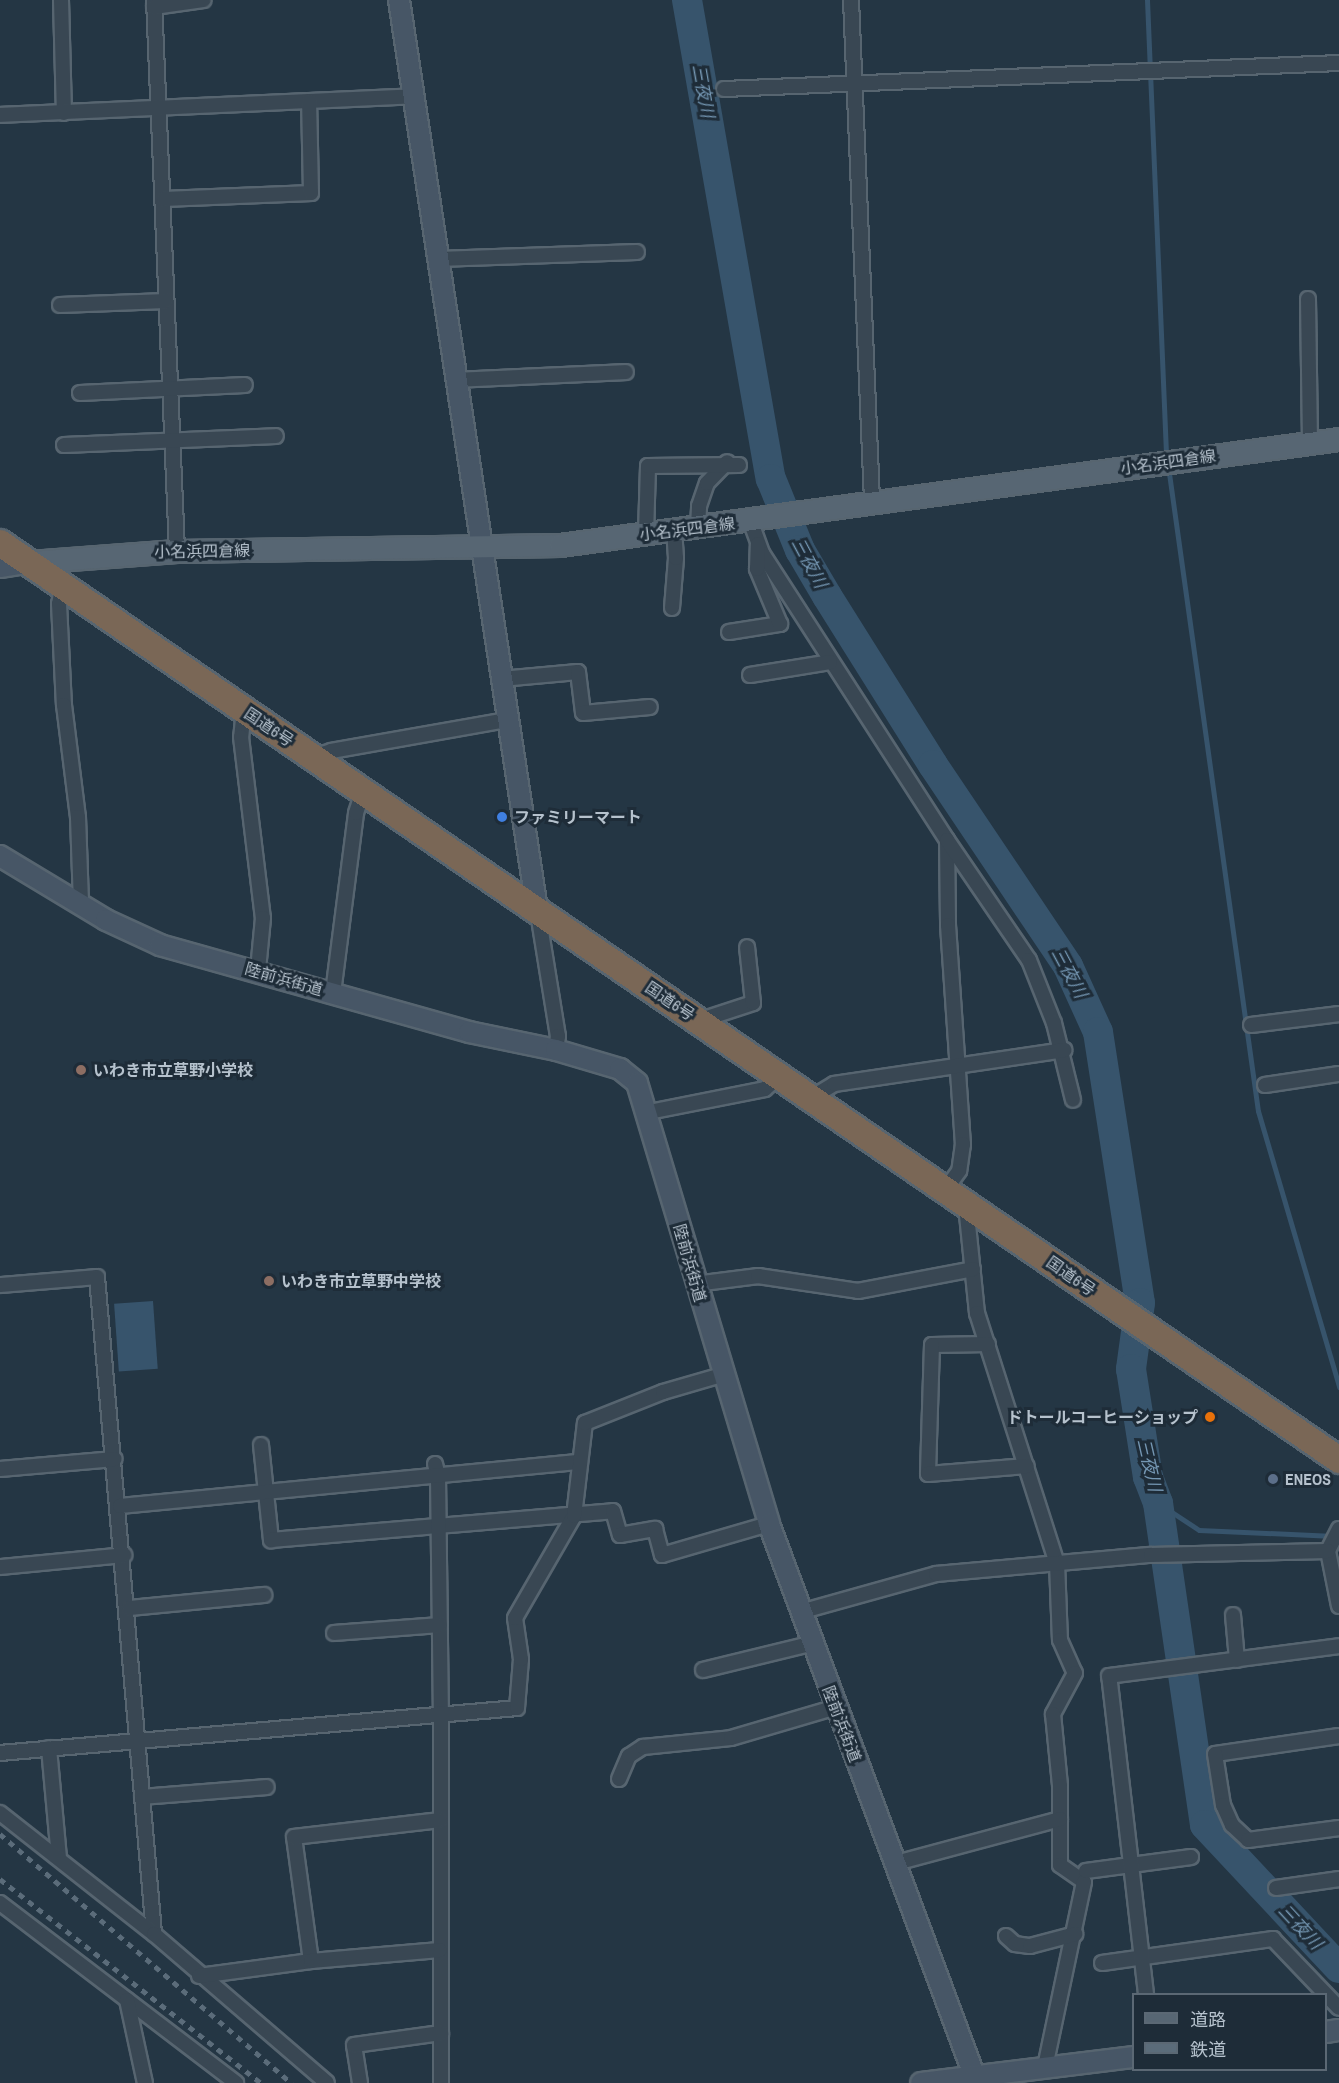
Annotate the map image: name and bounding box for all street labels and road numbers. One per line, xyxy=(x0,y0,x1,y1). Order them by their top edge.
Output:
street label: 小名浜四倉線 xyxy=(1119,446,1217,478)
street label: 小名浜四倉線 xyxy=(638,514,736,544)
street label: 小名浜四倉線 xyxy=(154,541,250,561)
street label: 国道6号 xyxy=(241,704,297,750)
street label: 陸前浜街道 xyxy=(243,959,325,999)
street label: 国道6号 xyxy=(642,978,698,1024)
street label: 陸前浜街道 xyxy=(670,1222,710,1304)
street label: 国道6号 xyxy=(1043,1252,1099,1300)
street label: 陸前浜街道 xyxy=(819,1683,865,1765)

